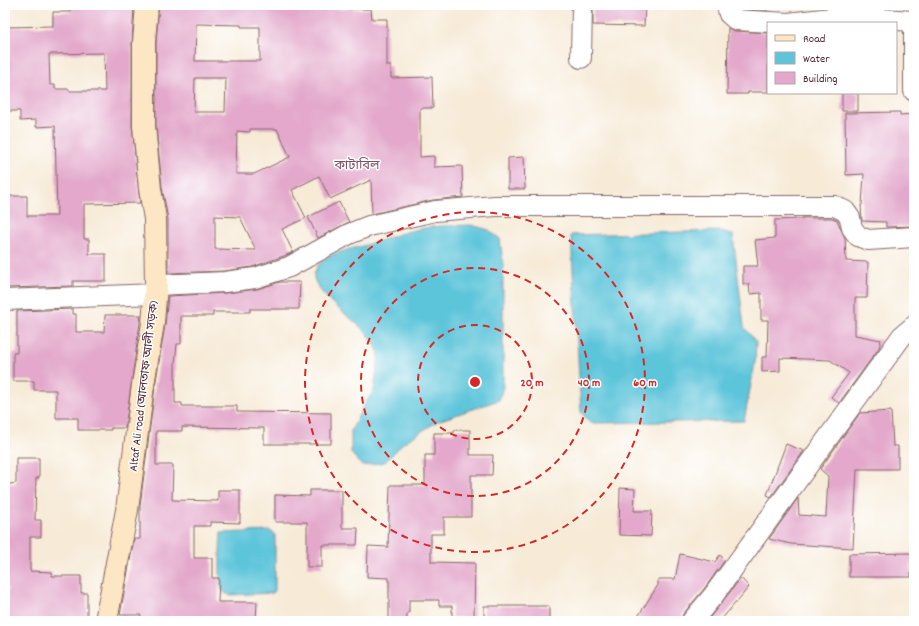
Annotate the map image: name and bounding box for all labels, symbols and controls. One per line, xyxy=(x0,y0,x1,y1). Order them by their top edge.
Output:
legend xyxy=(767,22,897,94)
text: Road xyxy=(803,31,825,48)
text: Water xyxy=(803,51,830,68)
text: Building xyxy=(803,71,838,88)
district label: কাটাবিল xyxy=(333,157,380,176)
street label: Altaf Ali road (আলতাফ আলী সড়ক) xyxy=(125,300,163,473)
centre of rings xyxy=(468,375,482,389)
text: 20 m xyxy=(521,375,543,392)
text: 40 m xyxy=(578,375,600,392)
text: 60 m xyxy=(633,375,657,392)

